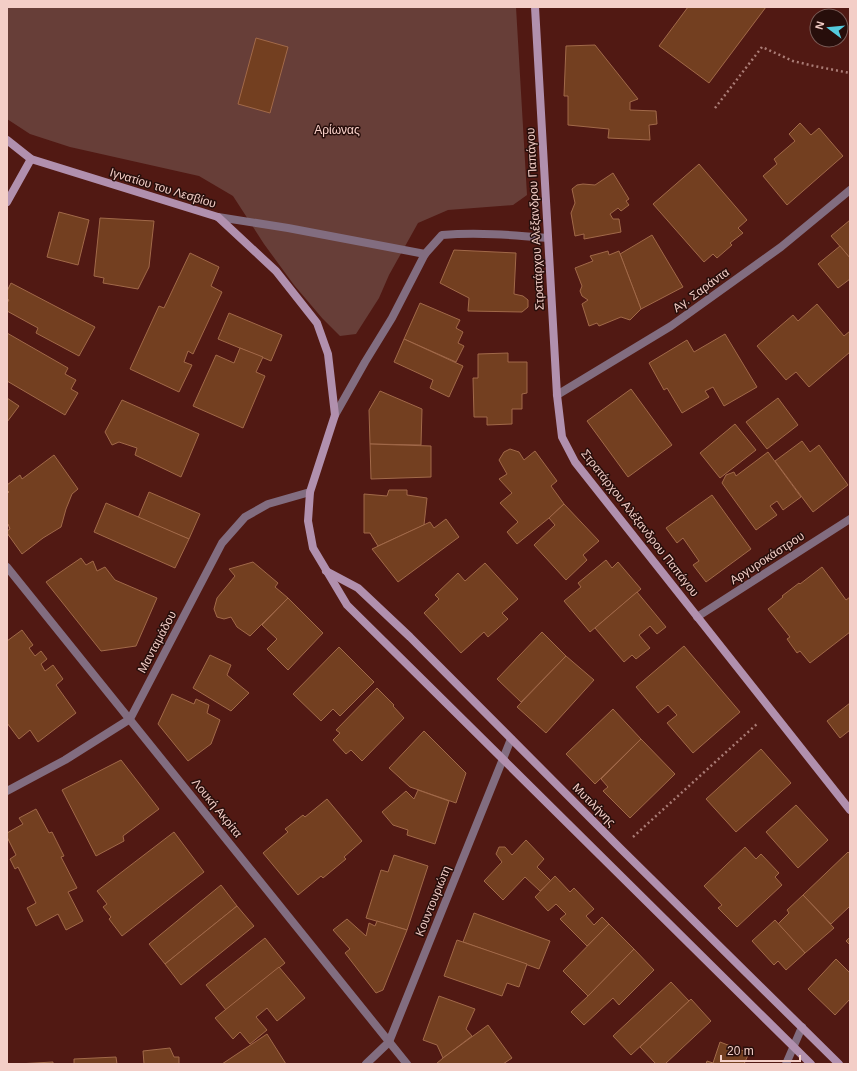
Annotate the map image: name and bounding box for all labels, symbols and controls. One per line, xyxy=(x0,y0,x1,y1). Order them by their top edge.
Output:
north arrow xyxy=(809,8,849,48)
text: N xyxy=(813,20,826,31)
park label: Αρίωνας xyxy=(314,123,360,137)
street label: Στρατάρχου Αλέξανδρου Παπάγου xyxy=(523,127,547,311)
street label: Ιγνατίου του Λεσβίου xyxy=(108,165,218,211)
street label: Αγ. Σαράντα xyxy=(670,265,732,315)
street label: Στρατάρχου Αλέξανδρου Παπάγου xyxy=(578,447,702,599)
street label: Αργυροκάστρου xyxy=(727,529,807,587)
street label: Μανταμάδου xyxy=(135,609,179,675)
street label: Λουκή Ακρίτα xyxy=(189,776,245,840)
street label: Μυτιλήνης xyxy=(570,781,619,830)
street label: Κουντουριώτη xyxy=(412,864,454,938)
scale bar xyxy=(721,1037,800,1063)
text: 20 m xyxy=(727,1044,754,1058)

